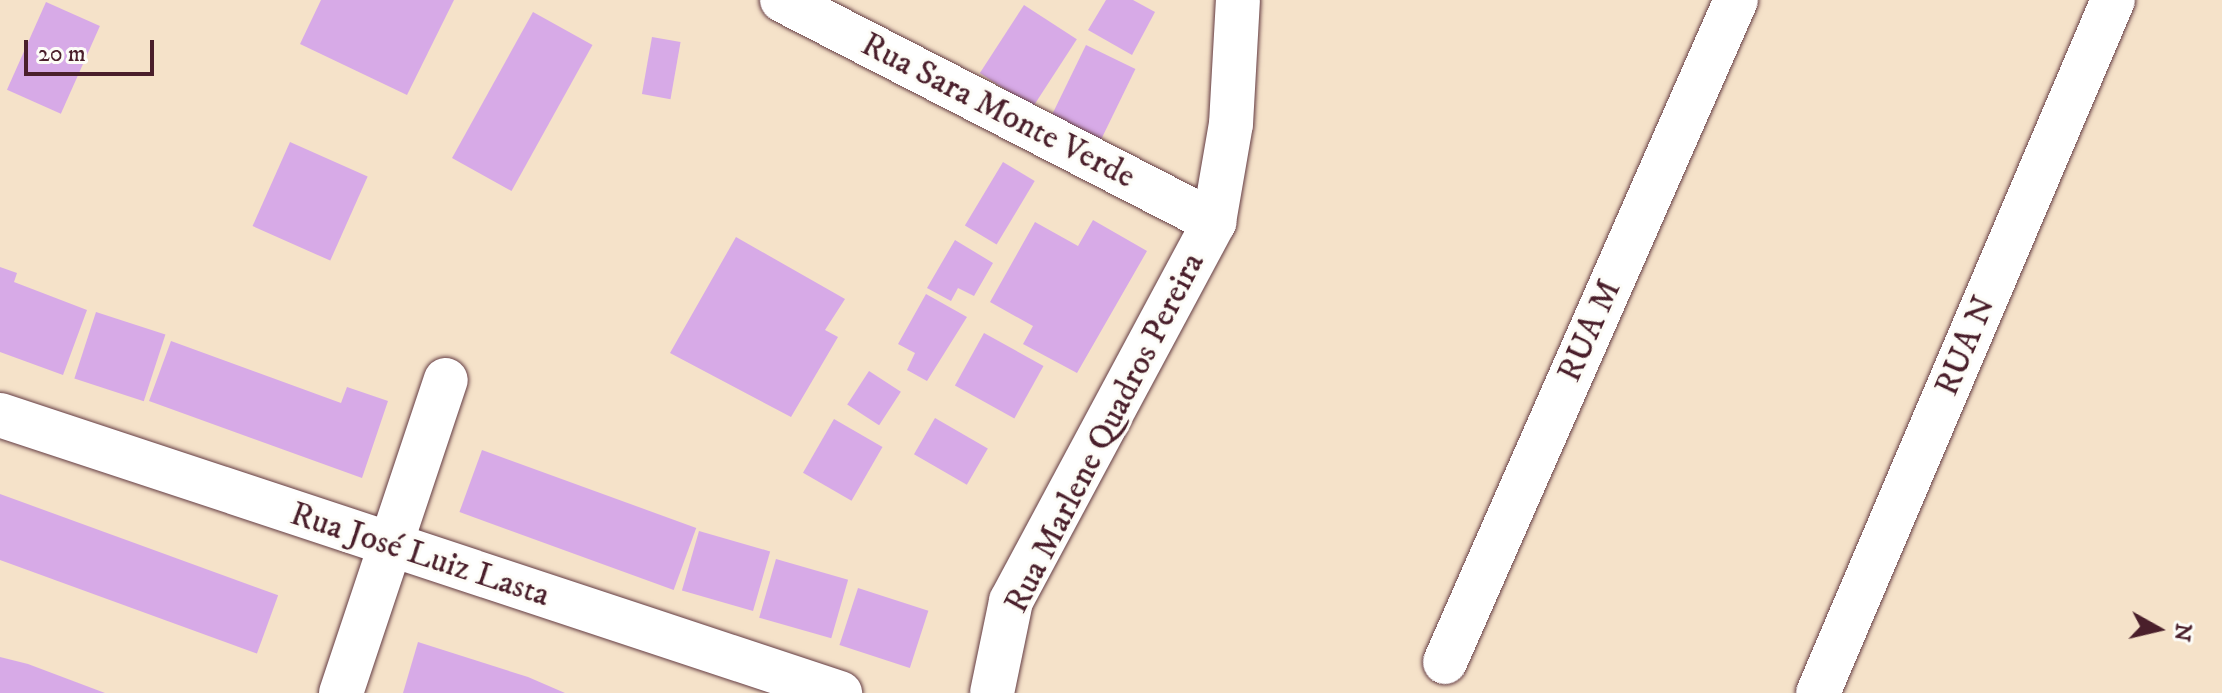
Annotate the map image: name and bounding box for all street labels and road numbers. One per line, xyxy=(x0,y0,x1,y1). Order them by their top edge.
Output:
street label: Rua Sara Monte Verde xyxy=(854,24,1142,198)
street label: Rua Marlene Quadros Pereira xyxy=(996,246,1214,620)
street label: RUA M xyxy=(1549,274,1631,388)
street label: RUA N xyxy=(1927,290,2005,402)
street label: Rua José Luiz Lasta xyxy=(285,494,555,616)

